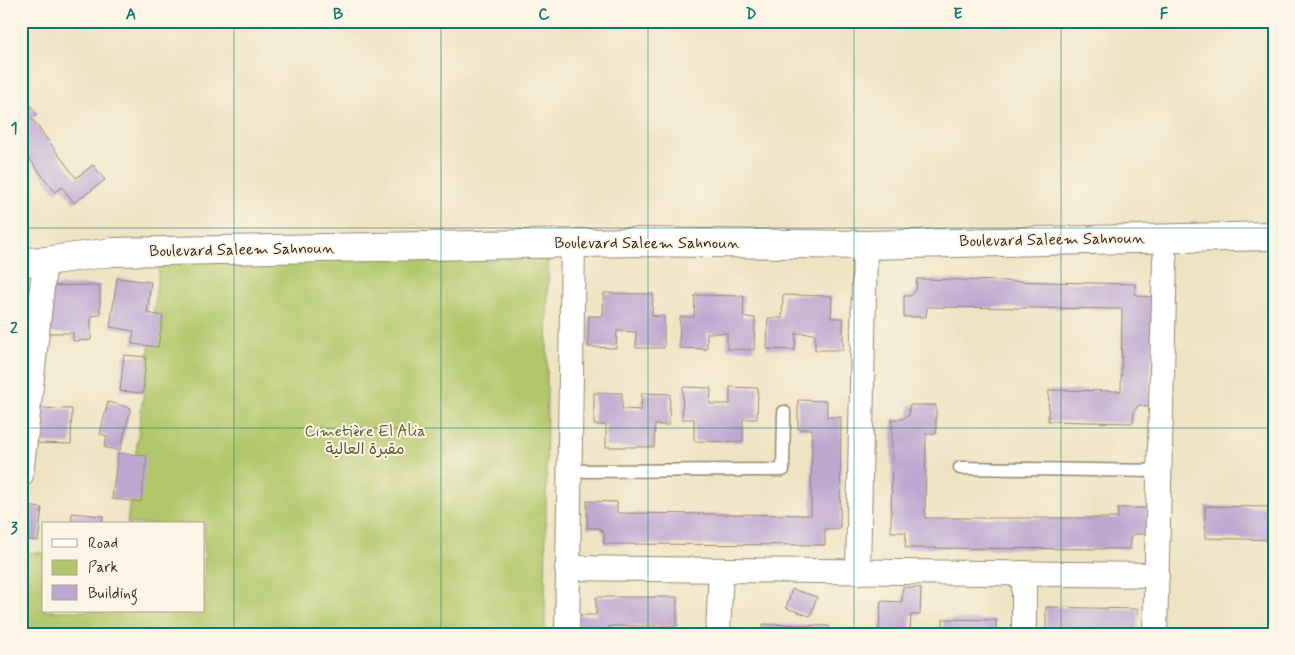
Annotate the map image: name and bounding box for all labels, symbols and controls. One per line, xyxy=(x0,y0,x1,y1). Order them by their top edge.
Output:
text: A xyxy=(126,4,136,25)
text: B xyxy=(333,4,343,25)
text: C xyxy=(538,4,550,25)
text: D xyxy=(745,4,757,25)
text: E xyxy=(953,4,963,25)
text: F xyxy=(1160,4,1169,25)
text: 1 xyxy=(10,118,18,139)
street label: Boulevard Saleem Sahnoun xyxy=(959,228,1145,252)
street label: Boulevard Saleem Sahnoun xyxy=(554,233,740,254)
street label: Boulevard Saleem Sahnoun xyxy=(149,238,335,262)
text: 2 xyxy=(10,318,18,339)
park label: Cimetière El Alia مقبرة العالية xyxy=(304,421,426,460)
text: 3 xyxy=(10,518,18,539)
legend xyxy=(42,522,205,612)
text: Road xyxy=(88,534,118,554)
text: Park xyxy=(88,558,118,578)
text: Building xyxy=(88,584,138,605)

